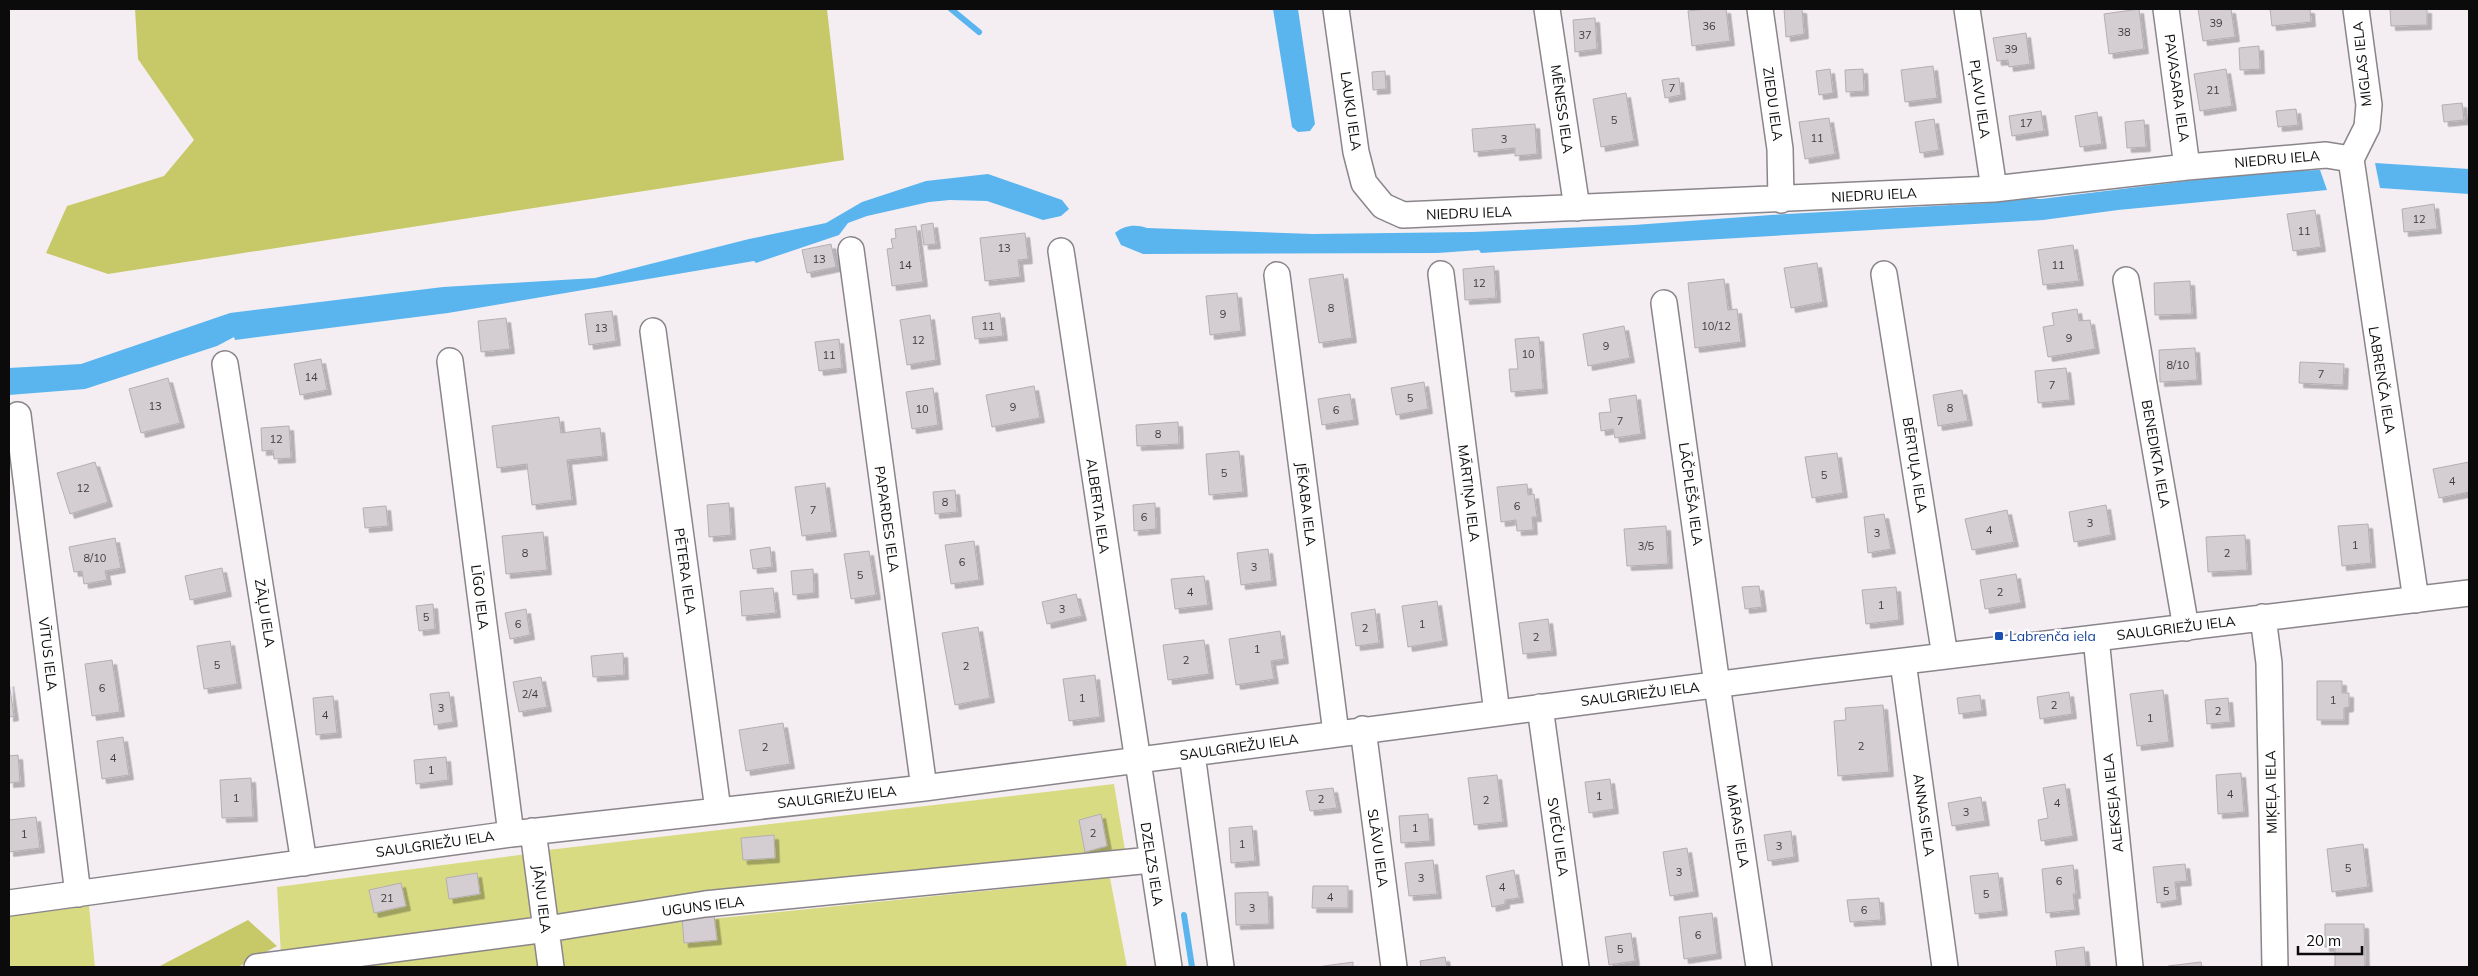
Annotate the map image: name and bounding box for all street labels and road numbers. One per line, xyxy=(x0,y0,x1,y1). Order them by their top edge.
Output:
street label: MIGLAS IELA xyxy=(2349,20,2375,107)
street label: PAVASARA IELA xyxy=(2161,33,2194,144)
street label: PĻAVU IELA xyxy=(1966,59,1995,140)
street label: MĒNESS IELA xyxy=(1547,63,1577,155)
street label: ZIEDU IELA xyxy=(1759,66,1787,143)
street label: LAUKU IELA xyxy=(1337,70,1366,153)
street label: NIEDRU IELA xyxy=(2233,146,2321,172)
street label: NIEDRU IELA xyxy=(1831,184,1918,206)
street label: NIEDRU IELA xyxy=(1426,202,1513,223)
street label: LABRENČA IELA xyxy=(2365,325,2399,436)
street label: BENEDIKTA IELA xyxy=(2138,398,2175,510)
street label: BĒRTUĻA IELA xyxy=(1899,416,1932,515)
street label: LĀČPLĒŠA IELA xyxy=(1675,441,1707,547)
street label: MĀRTIŅA IELA xyxy=(1454,443,1484,543)
street label: ALBERTA IELA xyxy=(1082,457,1114,555)
street label: JĒKABA IELA xyxy=(1292,461,1320,548)
street label: PAPARDES IELA xyxy=(871,465,903,574)
street label: PĒTERA IELA xyxy=(670,527,700,616)
street label: LĪGO IELA xyxy=(467,563,493,631)
street label: ZĀĻU IELA xyxy=(251,577,279,649)
street label: SAULGRIEŽU IELA xyxy=(2115,612,2237,644)
street label: VĪTUS IELA xyxy=(35,616,62,692)
street label: SAULGRIEŽU IELA xyxy=(1579,678,1701,710)
street label: SAULGRIEŽU IELA xyxy=(1178,730,1300,764)
street label: MIĶEĻA IELA xyxy=(2261,749,2281,834)
street label: ALEKSEJA IELA xyxy=(2099,752,2127,854)
street label: ANNAS IELA xyxy=(1909,773,1939,858)
street label: SAULGRIEŽU IELA xyxy=(777,782,898,812)
street label: MĀRAS IELA xyxy=(1723,783,1754,870)
street label: SVEČU IELA xyxy=(1544,796,1573,878)
street label: SLĀVU IELA xyxy=(1364,808,1392,889)
street label: DZELZS IELA xyxy=(1136,821,1168,908)
street label: SAULGRIEŽU IELA xyxy=(374,827,496,861)
street label: JĀŅU IELA xyxy=(529,864,555,935)
street label: UGUNS IELA xyxy=(661,892,746,920)

